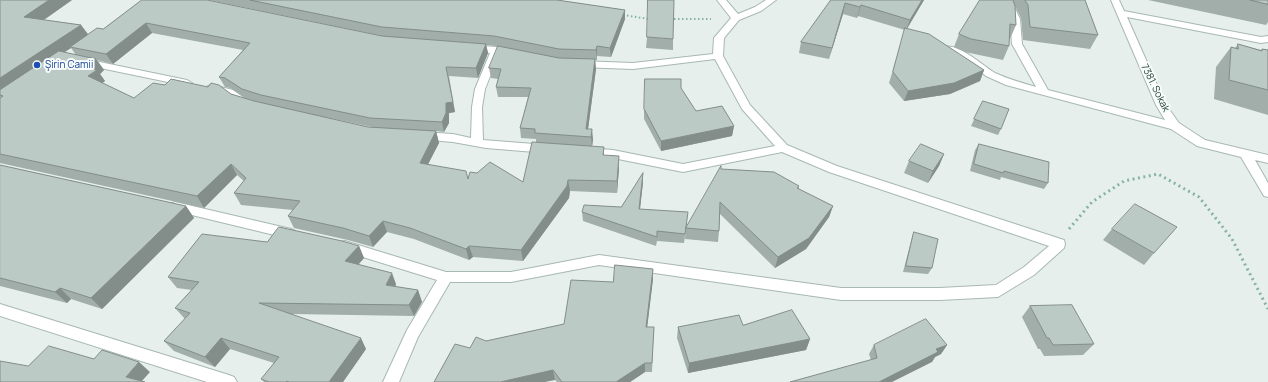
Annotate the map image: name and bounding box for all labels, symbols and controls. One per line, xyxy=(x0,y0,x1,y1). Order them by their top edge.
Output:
place label: Şirin Camii xyxy=(45,59,93,71)
marker: Şirin Camii xyxy=(32,60,42,70)
street label: 7381. Sokak xyxy=(1138,62,1172,114)

